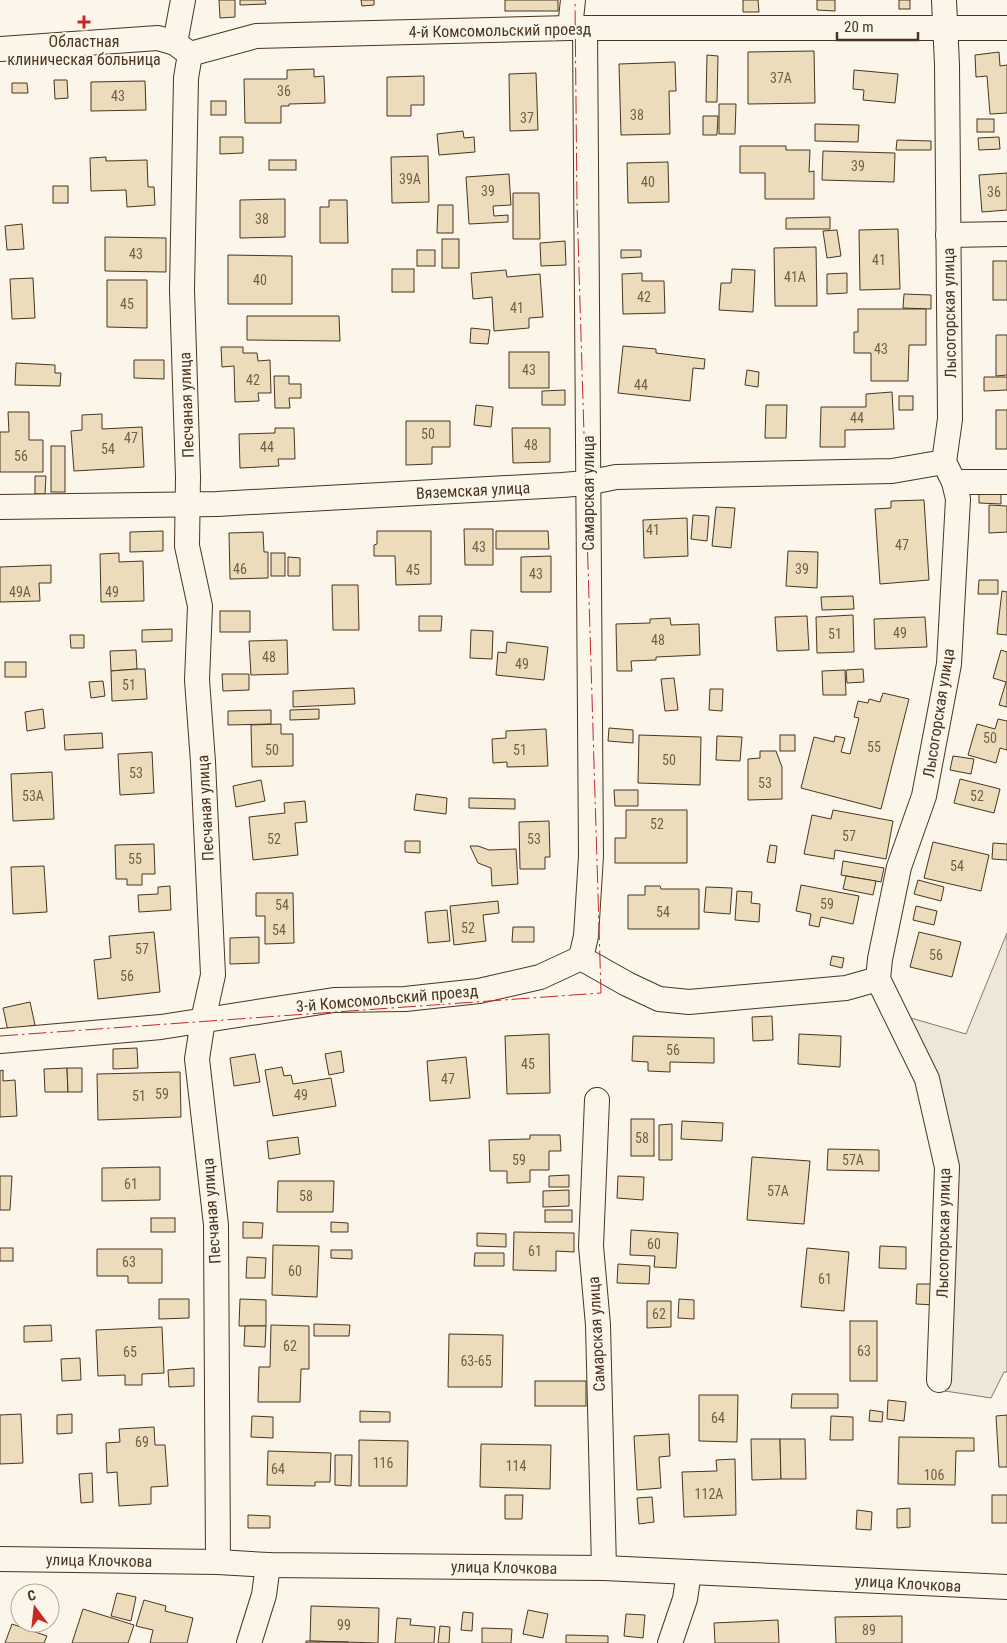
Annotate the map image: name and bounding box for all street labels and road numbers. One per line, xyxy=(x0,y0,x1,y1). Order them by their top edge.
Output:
street label: 4-й Комсомольский проезд xyxy=(409,19,592,42)
street label: Лысогорская улица xyxy=(939,247,960,379)
street label: Песчаная улица xyxy=(175,352,198,458)
street label: Самарская улица xyxy=(579,435,598,551)
street label: Вяземская улица xyxy=(415,478,531,503)
street label: Лысогорская улица xyxy=(919,647,958,779)
street label: Песчаная улица xyxy=(193,755,218,861)
street label: 3-й Комсомольский проезд xyxy=(295,981,479,1016)
street label: Песчаная улица xyxy=(198,1157,225,1265)
street label: Лысогорская улица xyxy=(933,1167,954,1299)
street label: Самарская улица xyxy=(584,1276,609,1392)
street label: улица Клочкова xyxy=(46,1550,152,1571)
street label: улица Клочкова xyxy=(451,1557,557,1578)
street label: улица Клочкова xyxy=(854,1571,962,1596)

